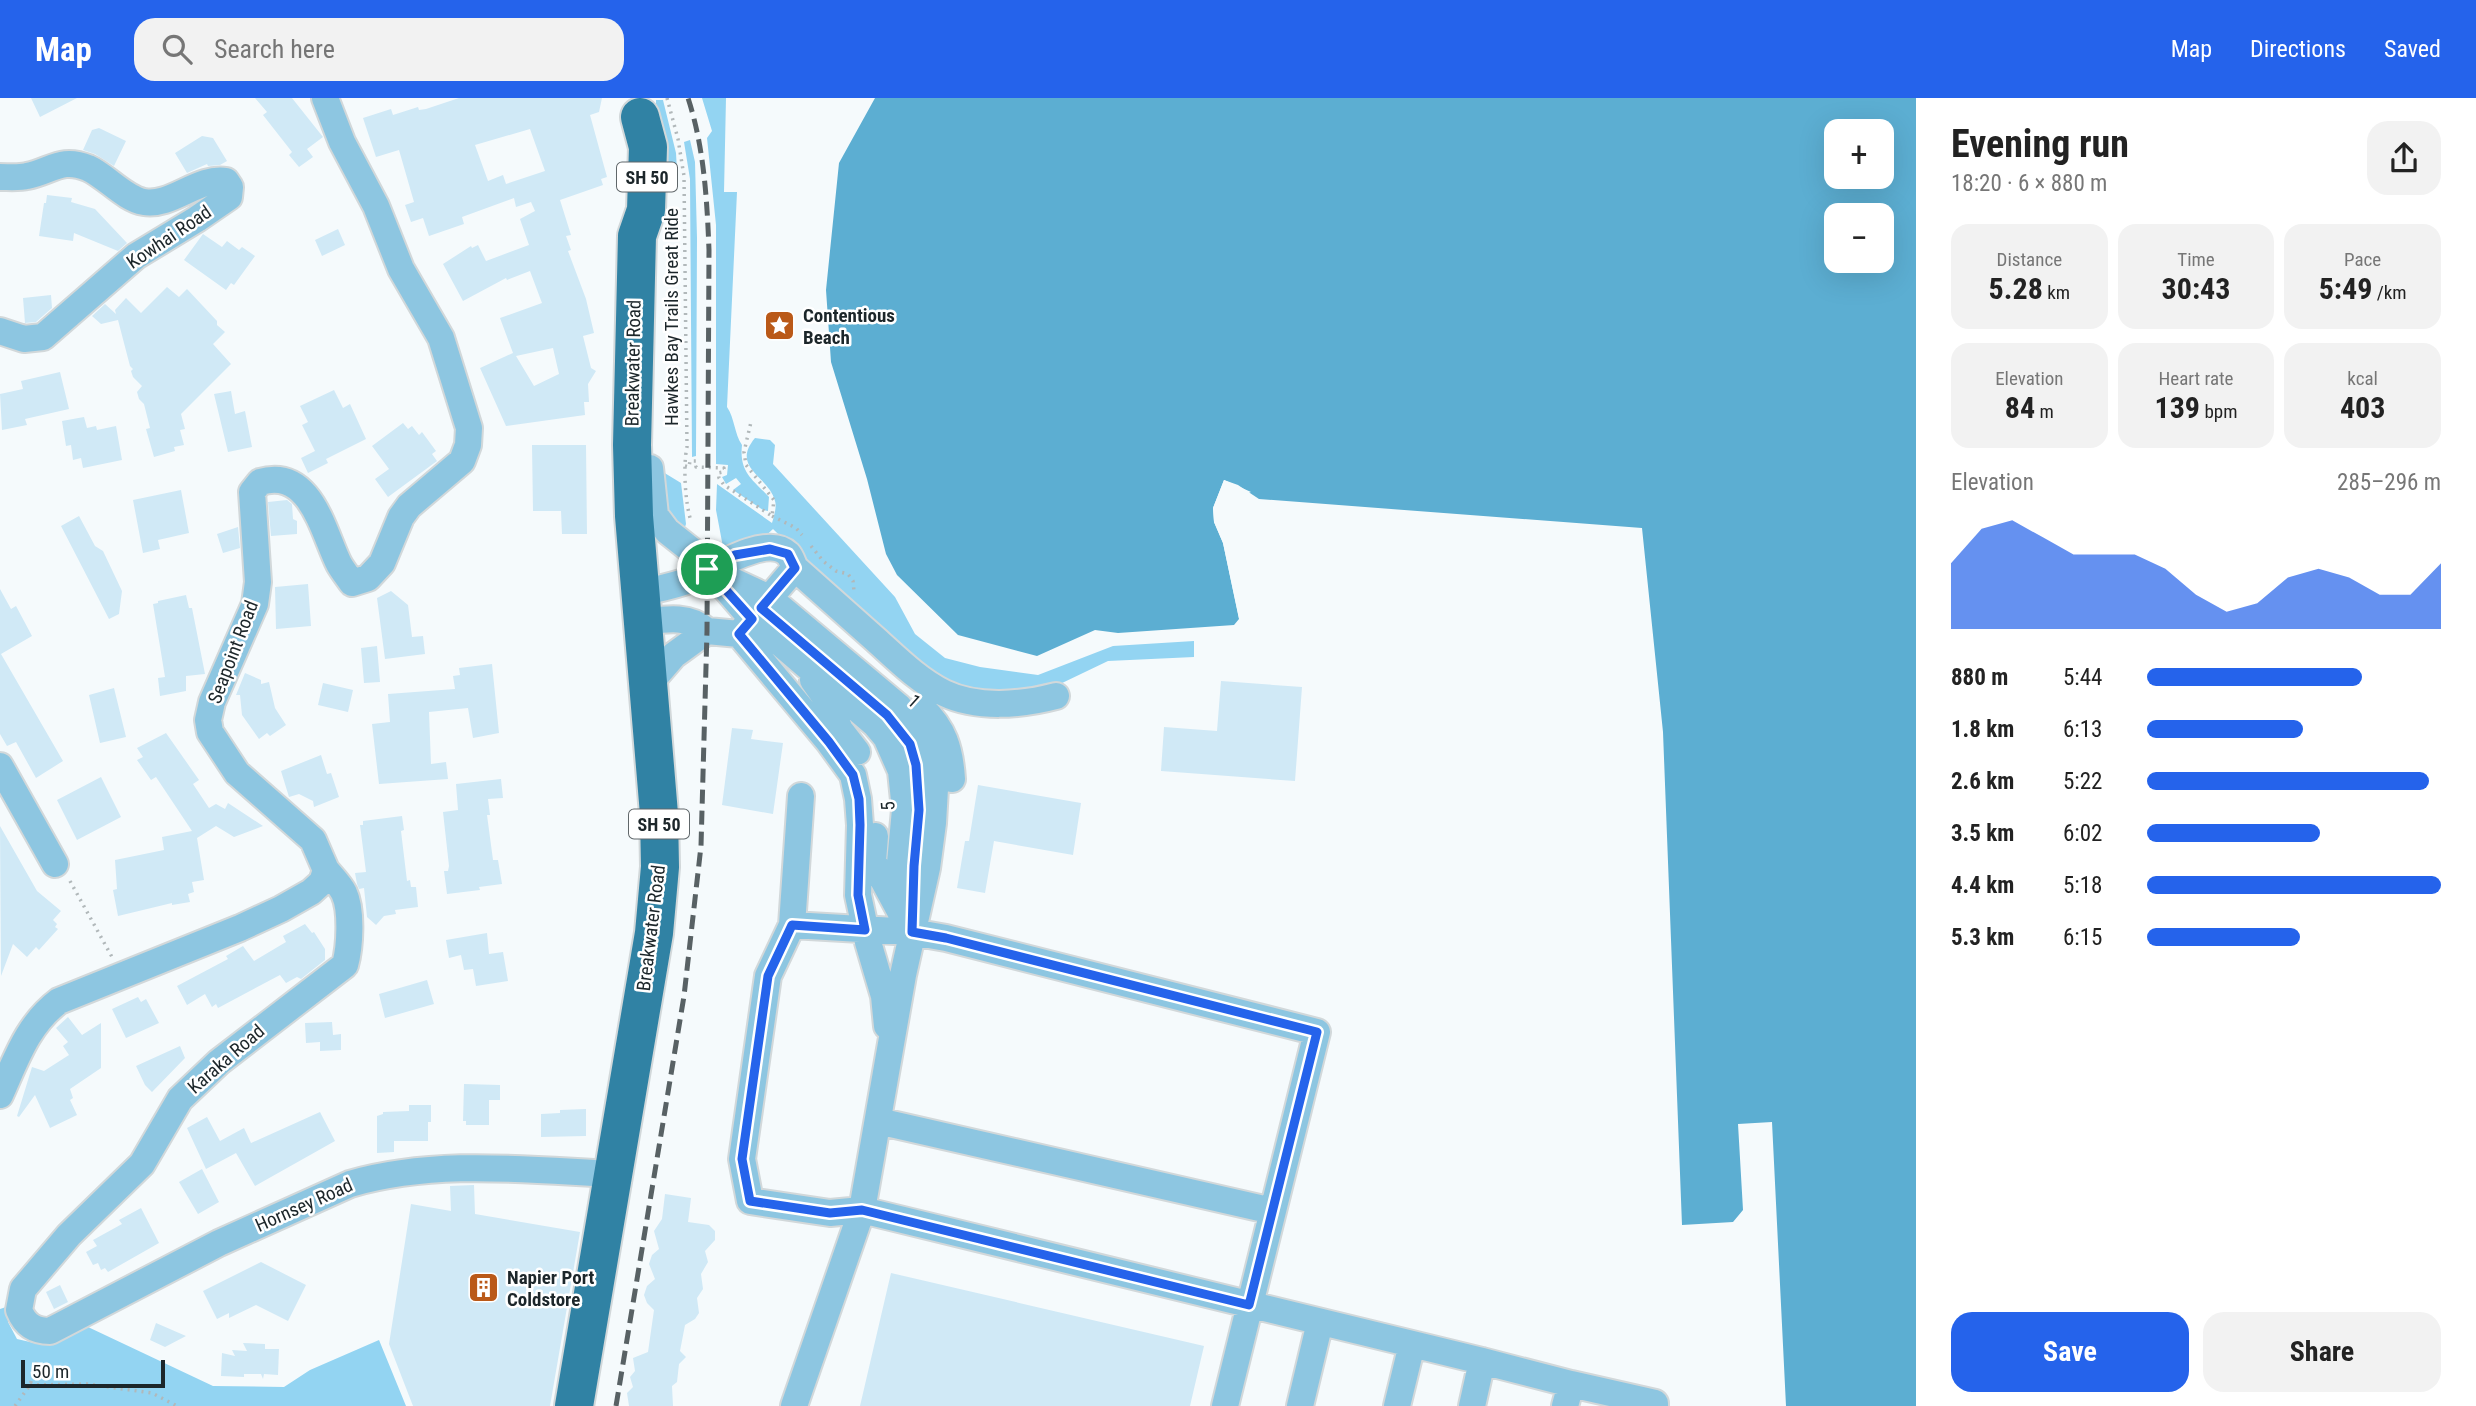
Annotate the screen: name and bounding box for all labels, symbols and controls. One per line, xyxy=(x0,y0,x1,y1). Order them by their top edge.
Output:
search box xyxy=(134,18,624,81)
text: Map xyxy=(35,30,92,69)
icon: search xyxy=(158,30,196,68)
text: Search here xyxy=(214,34,335,64)
text: Map xyxy=(2171,35,2212,63)
text: Directions xyxy=(2250,35,2346,63)
text: Saved xyxy=(2384,35,2441,63)
map controls xyxy=(1824,119,1894,273)
button: + xyxy=(1824,119,1894,189)
button: share xyxy=(2367,121,2441,195)
text: Evening run xyxy=(1951,122,2129,166)
road number: SH 50 xyxy=(617,162,677,192)
text: 18:20 · 6 × 880 m xyxy=(1951,170,2107,197)
street label: Kowhai Road xyxy=(122,200,216,274)
button: − xyxy=(1824,203,1894,273)
street label: Hawkes Bay Trails Great Ride xyxy=(660,208,683,426)
text: Distance xyxy=(1997,248,2062,271)
text: Time xyxy=(2177,248,2215,271)
text: Pace xyxy=(2344,248,2381,271)
text: 5.28 xyxy=(1989,271,2043,306)
text: 30:43 xyxy=(2162,271,2230,306)
text: 5:49 xyxy=(2319,271,2372,306)
text: km xyxy=(2043,281,2070,304)
text: /km xyxy=(2372,281,2407,304)
street label: Breakwater Road xyxy=(620,299,646,427)
place label: Contentious Beach xyxy=(803,304,895,349)
place icon: Contentious Beach xyxy=(763,309,797,343)
text: Elevation xyxy=(1995,367,2064,390)
text: Heart rate xyxy=(2158,367,2234,390)
text: kcal xyxy=(2347,367,2378,390)
text: 84 xyxy=(2005,390,2035,425)
text: 139 xyxy=(2155,390,2200,425)
text: 403 xyxy=(2340,390,2385,425)
text: m xyxy=(2035,400,2054,423)
text: bpm xyxy=(2200,400,2237,423)
text: Elevation xyxy=(1951,469,2034,496)
text: 285–296 m xyxy=(2337,469,2441,496)
pin xyxy=(677,539,737,599)
icon: arrive xyxy=(688,550,726,588)
street label: Seapoint Road xyxy=(203,597,263,707)
text: 880 m xyxy=(1951,664,2008,691)
text: 5:44 xyxy=(2063,664,2102,691)
street label: 1 xyxy=(903,689,925,713)
text: 1.8 km xyxy=(1951,716,2014,743)
text: 6:13 xyxy=(2063,716,2102,743)
text: 2.6 km xyxy=(1951,768,2014,795)
text: 5:22 xyxy=(2063,768,2102,795)
street label: 5 xyxy=(876,801,900,811)
road number: SH 50 xyxy=(629,810,689,838)
text: 3.5 km xyxy=(1951,820,2014,847)
text: 6:02 xyxy=(2063,820,2102,847)
street label: Breakwater Road xyxy=(632,864,670,992)
text: 4.4 km xyxy=(1951,872,2014,899)
text: 5:18 xyxy=(2063,872,2102,899)
text: 5.3 km xyxy=(1951,924,2014,951)
text: 6:15 xyxy=(2063,924,2102,951)
street label: Karaka Road xyxy=(183,1019,269,1099)
street label: Hornsey Road xyxy=(252,1173,356,1237)
place label: Napier Port Coldstore xyxy=(507,1266,594,1311)
building icon: Napier Port Coldstore xyxy=(467,1271,501,1305)
button: Save xyxy=(1951,1312,2189,1392)
button: Share xyxy=(2203,1312,2441,1392)
scale bar xyxy=(21,1357,164,1389)
text: 50 m xyxy=(32,1360,69,1383)

